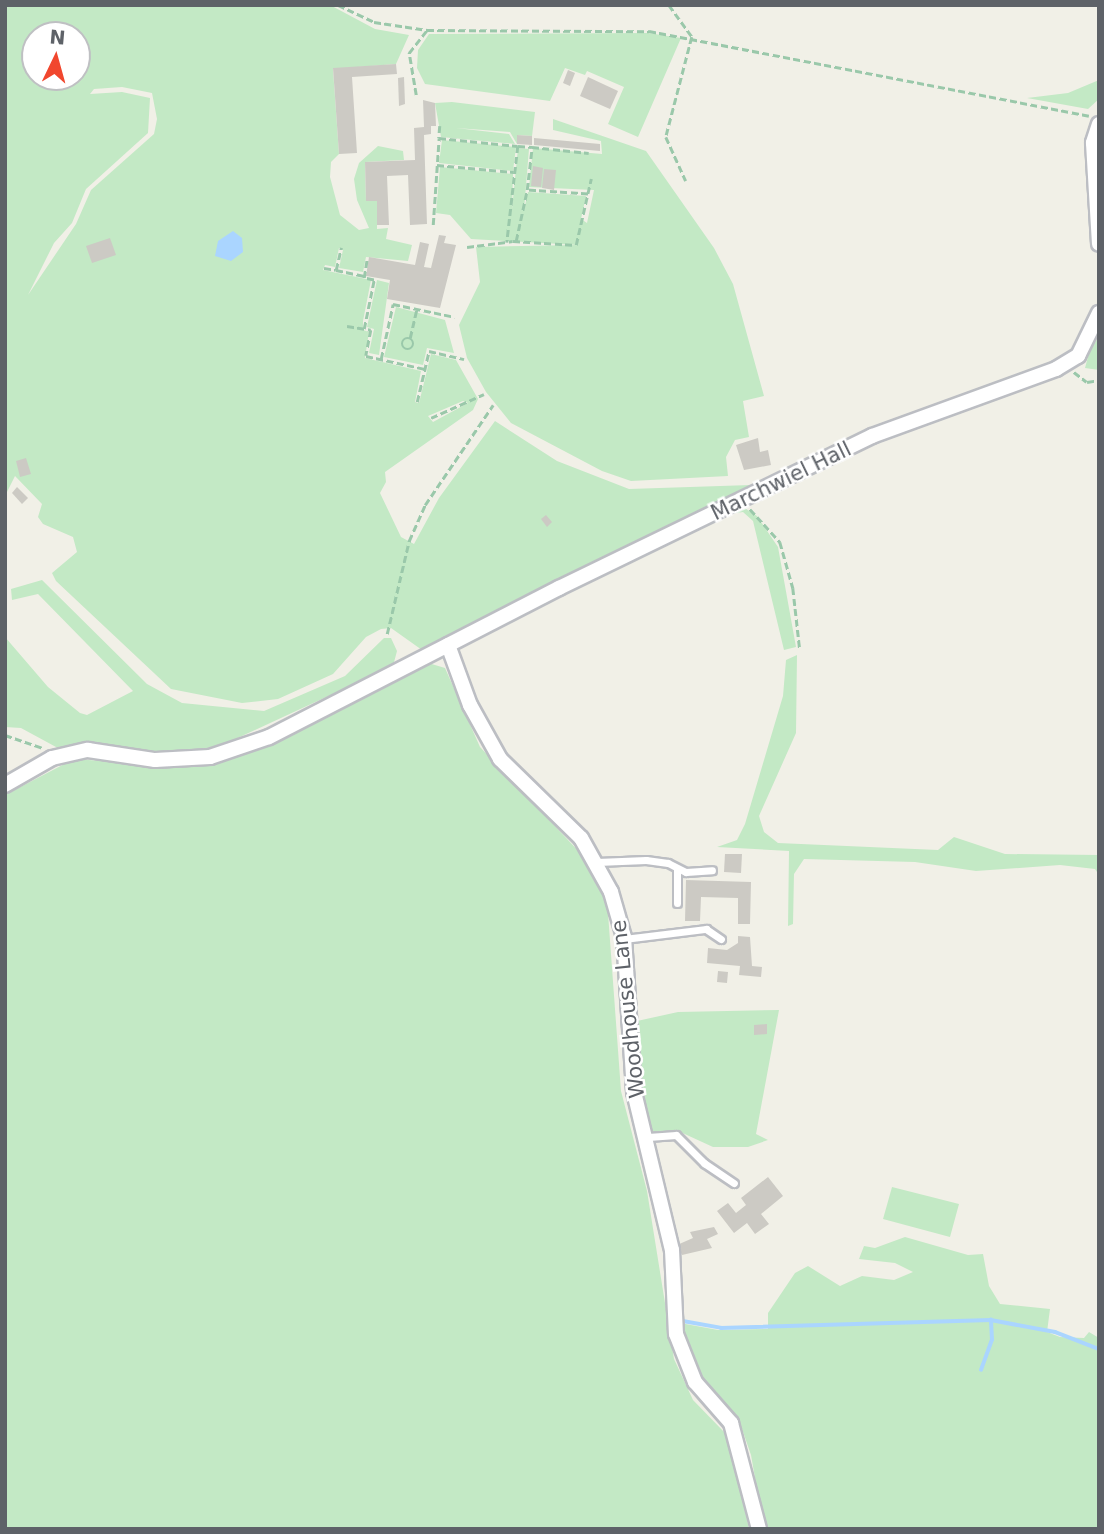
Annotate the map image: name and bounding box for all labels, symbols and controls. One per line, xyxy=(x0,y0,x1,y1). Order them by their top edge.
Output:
north arrow xyxy=(21,21,91,91)
text: N xyxy=(49,25,67,49)
street label: Marchwiel Hall xyxy=(707,436,855,526)
street label: Woodhouse Lane xyxy=(606,918,650,1100)

